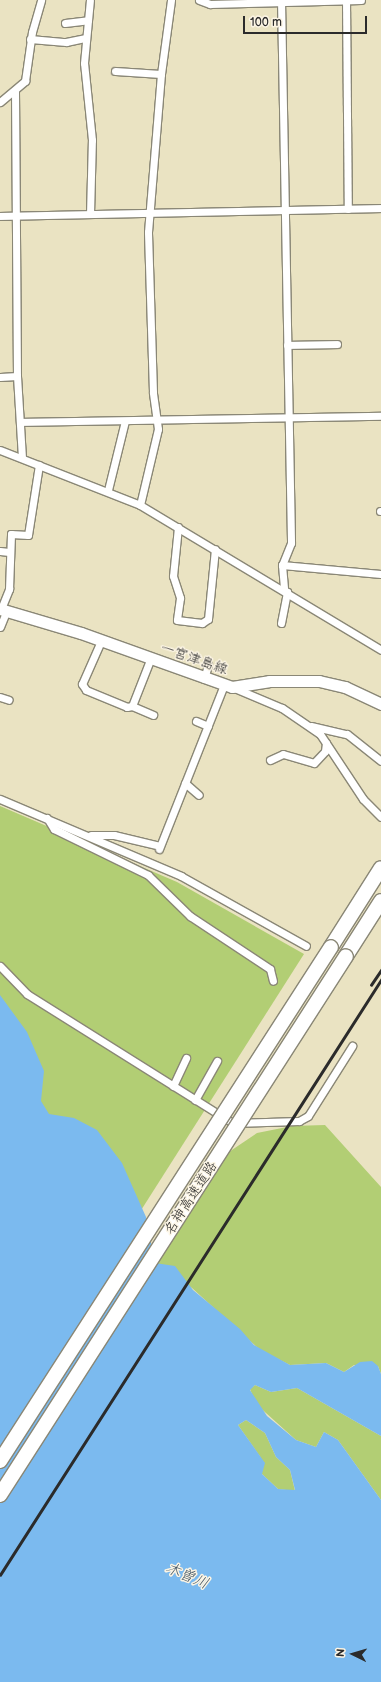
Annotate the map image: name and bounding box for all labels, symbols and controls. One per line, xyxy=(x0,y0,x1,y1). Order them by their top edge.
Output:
scale bar xyxy=(245,8,369,34)
text: 100 m xyxy=(250,15,282,30)
street label: 一宮津島線 xyxy=(158,640,230,678)
street label: 名神高速道路 xyxy=(161,1158,221,1238)
water label: 木曽川 xyxy=(163,1559,211,1593)
north arrow xyxy=(333,1634,373,1674)
text: N xyxy=(334,1648,347,1658)

